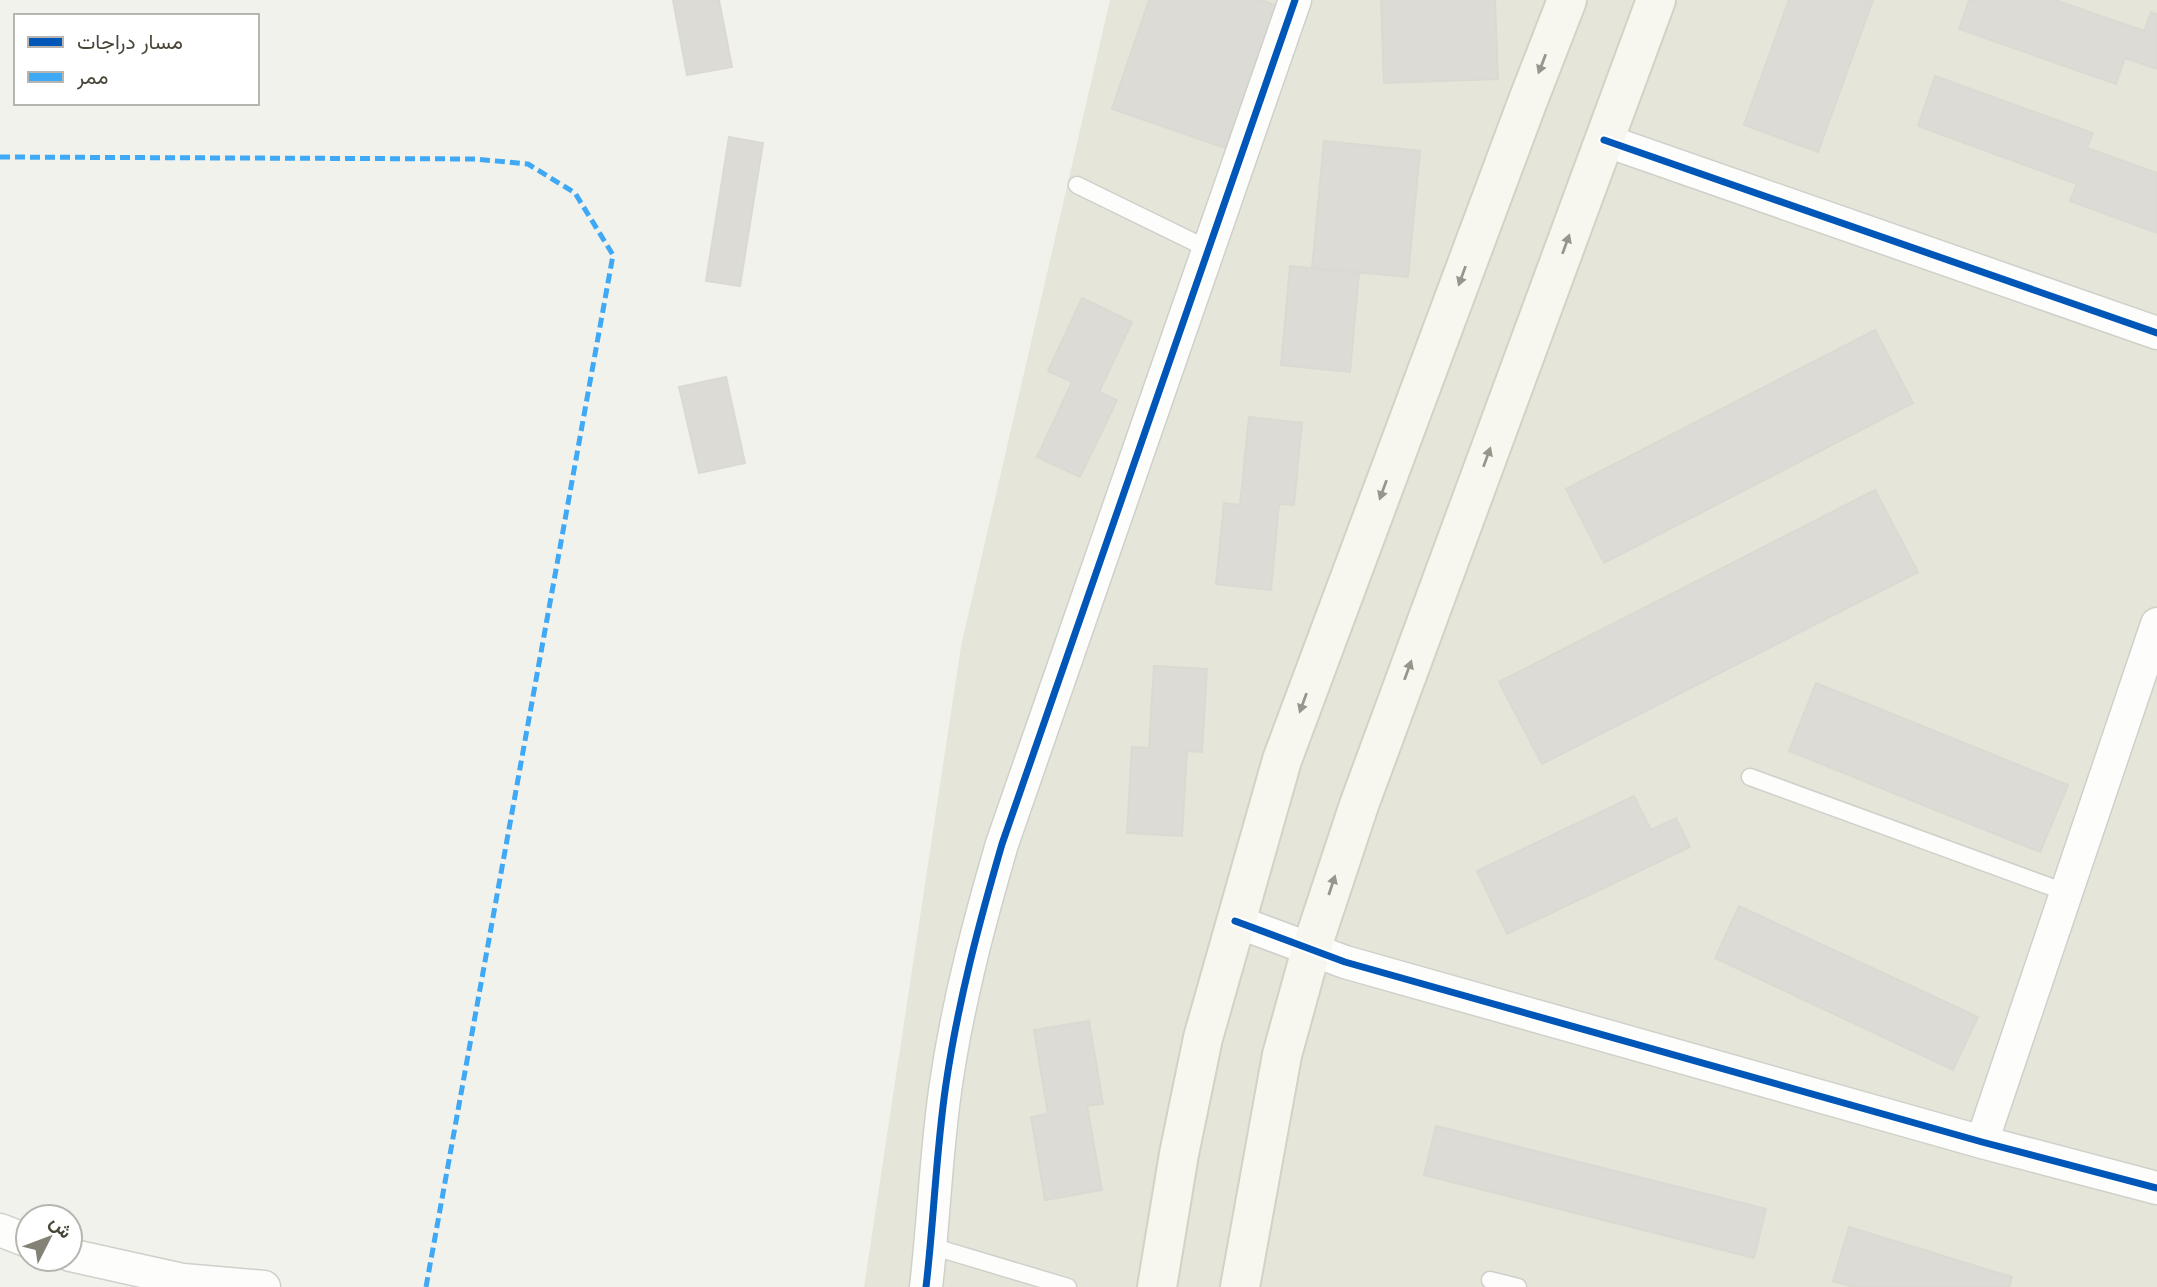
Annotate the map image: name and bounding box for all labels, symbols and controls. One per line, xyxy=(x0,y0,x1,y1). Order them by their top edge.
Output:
legend xyxy=(14,14,259,105)
text: مسار دراجات xyxy=(77,30,183,55)
one-way arrow xyxy=(1537,53,1548,74)
text: ممر xyxy=(76,65,108,90)
one-way arrow xyxy=(1561,233,1572,254)
one-way arrow xyxy=(1456,266,1467,287)
one-way arrow xyxy=(1482,447,1493,468)
one-way arrow xyxy=(1377,479,1388,500)
one-way arrow xyxy=(1403,660,1414,681)
one-way arrow xyxy=(1298,692,1309,713)
one-way arrow xyxy=(1327,874,1338,895)
north arrow xyxy=(14,1203,84,1273)
text: ش xyxy=(45,1211,77,1243)

